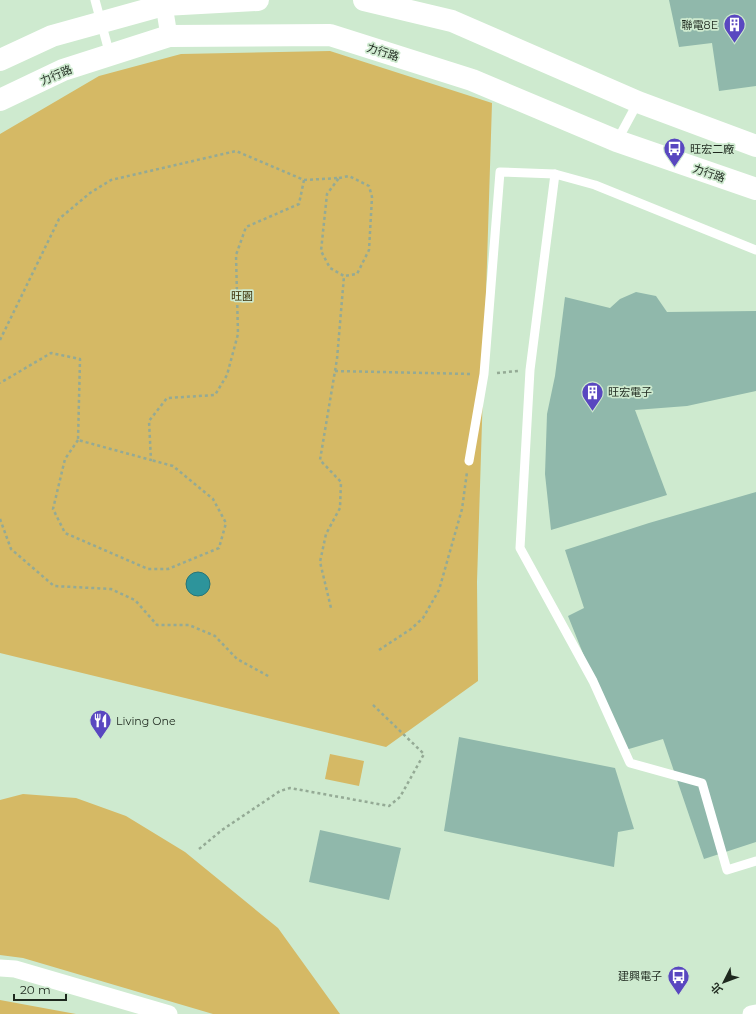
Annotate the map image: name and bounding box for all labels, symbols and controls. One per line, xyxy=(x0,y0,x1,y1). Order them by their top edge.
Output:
building icon: 聯電8E xyxy=(721,12,747,45)
place label: 聯電8E xyxy=(682,18,718,32)
street label: 力行路 xyxy=(365,40,401,64)
street label: 力行路 xyxy=(38,62,74,88)
bus stop icon: 旺宏二廠 xyxy=(661,136,687,169)
place label: 旺宏二廠 xyxy=(690,142,734,156)
street label: 力行路 xyxy=(691,161,727,185)
park label: 旺園 xyxy=(231,289,253,303)
building icon: 旺宏電子 xyxy=(579,379,605,412)
place label: 旺宏電子 xyxy=(608,385,652,399)
restaurant icon: Living One xyxy=(88,708,114,741)
place label: Living One xyxy=(116,714,176,728)
north arrow xyxy=(704,962,744,1002)
bus stop icon: 建興電子 xyxy=(665,963,691,996)
place label: 建興電子 xyxy=(618,969,662,983)
scale bar xyxy=(14,976,66,1002)
text: 北 xyxy=(708,980,725,997)
text: 20 m xyxy=(20,982,51,997)

